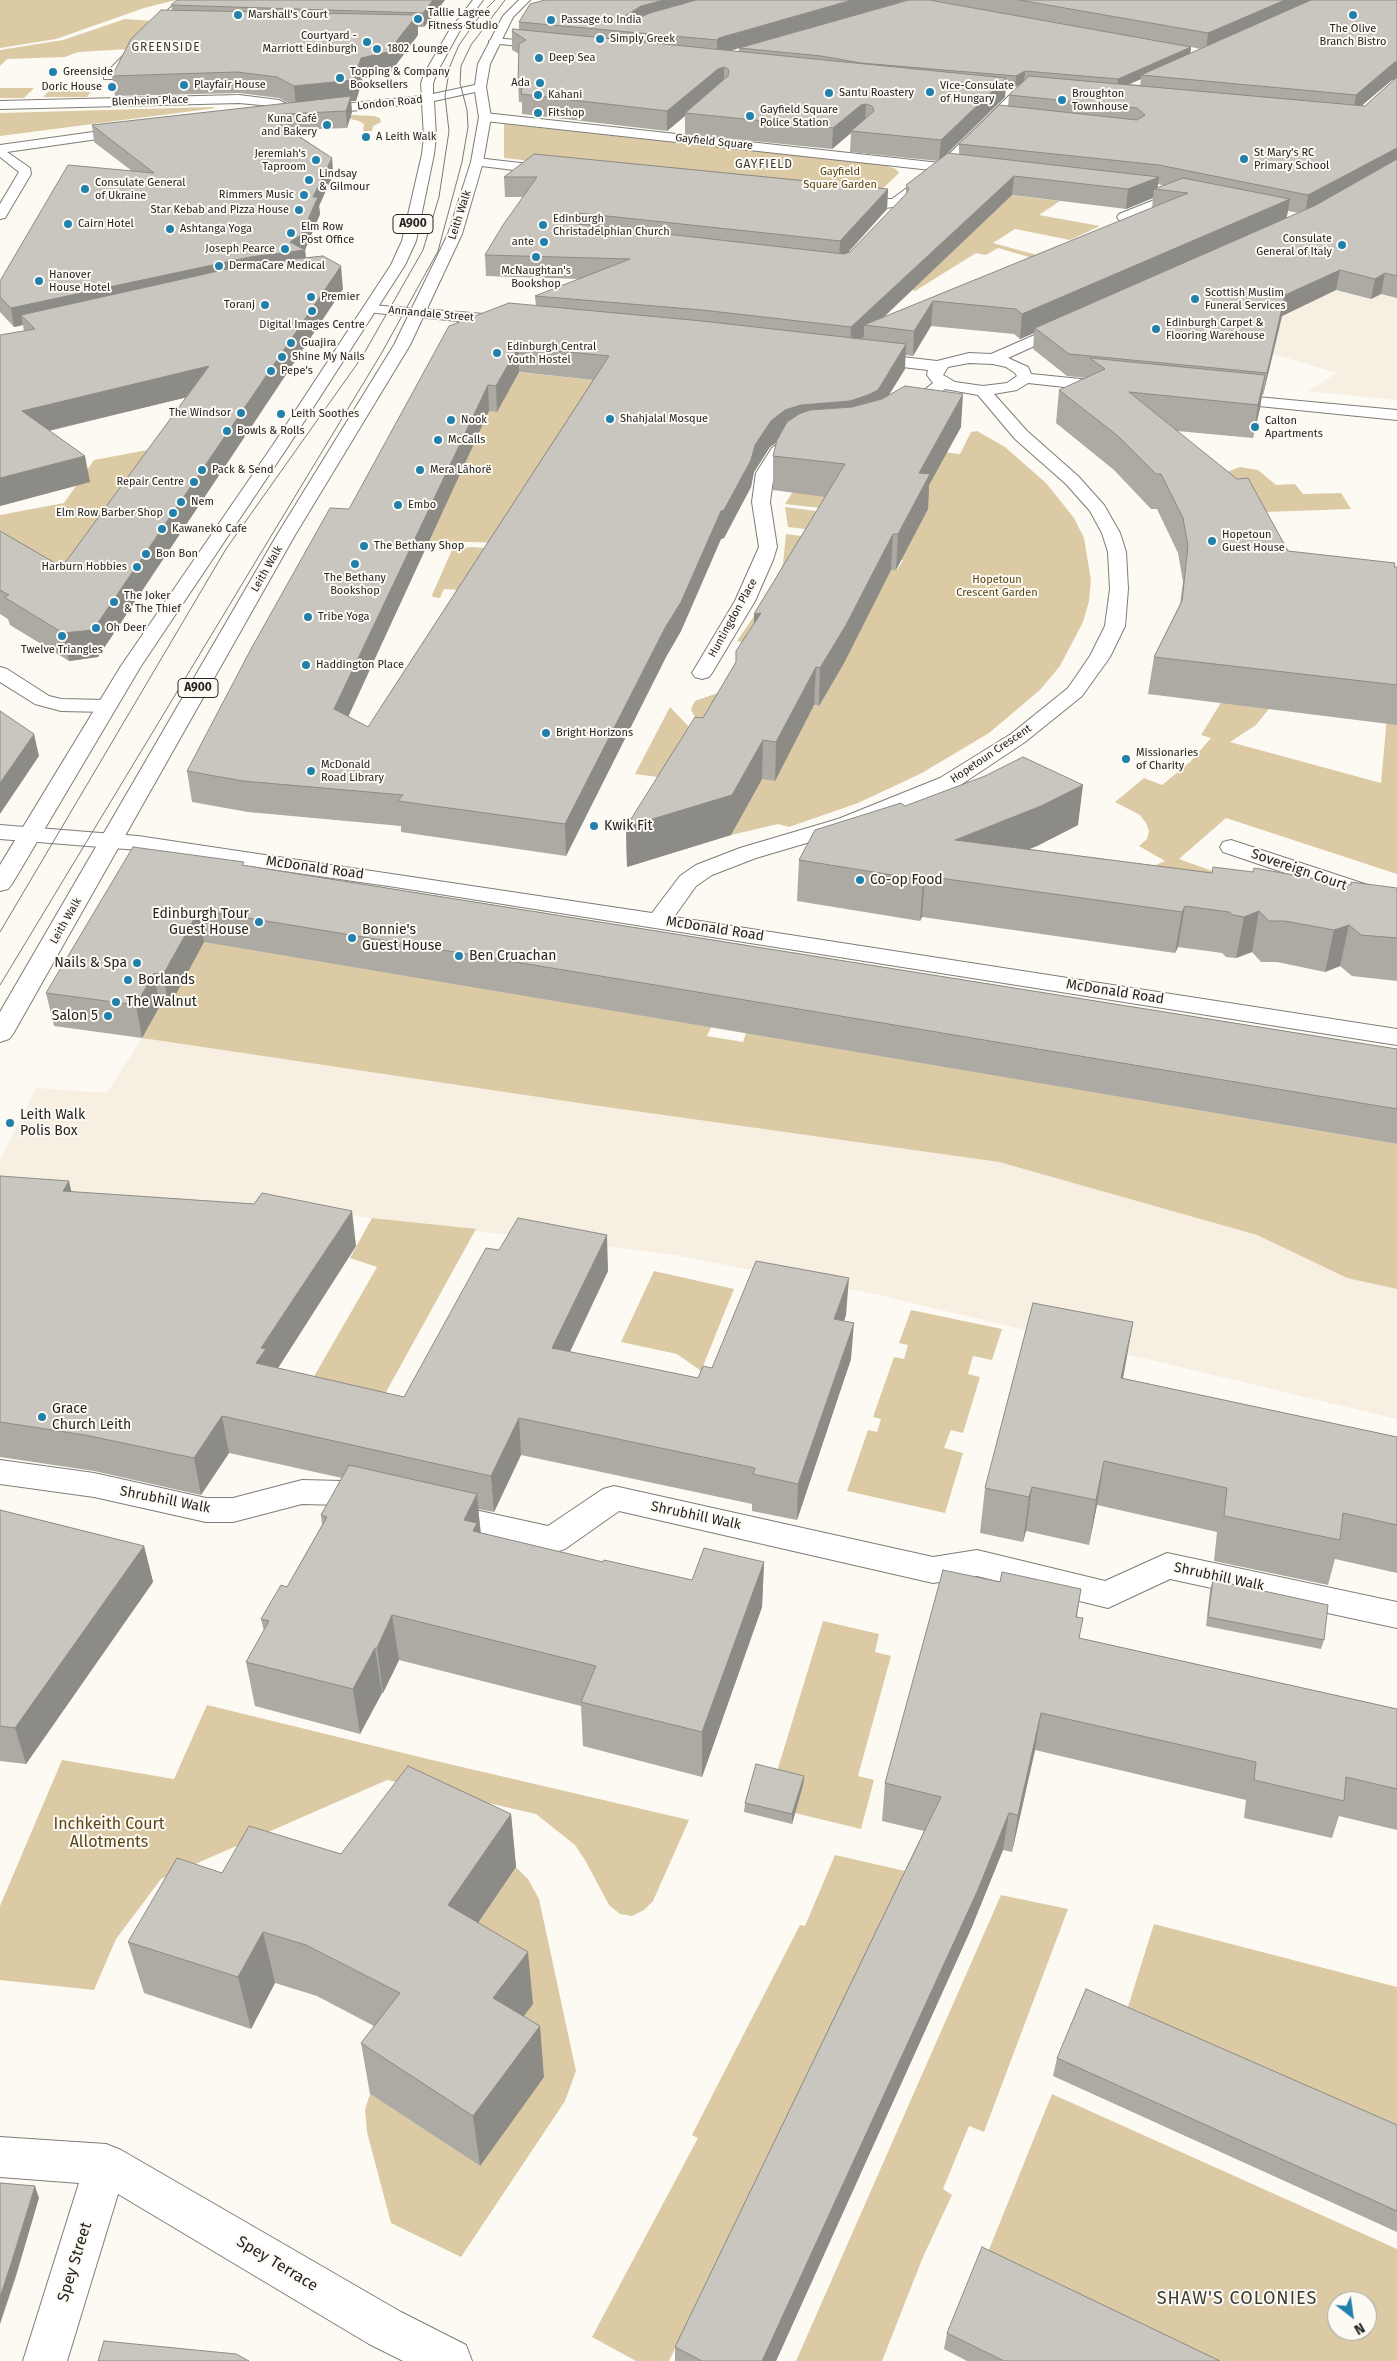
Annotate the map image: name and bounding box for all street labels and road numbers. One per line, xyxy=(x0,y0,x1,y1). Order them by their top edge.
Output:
street label: Blenheim Place xyxy=(111,93,189,109)
street label: London Road xyxy=(357,93,423,113)
street label: Gayfield Square xyxy=(675,131,753,153)
street label: Leith Walk xyxy=(446,189,474,241)
road number: A900 xyxy=(393,214,433,233)
street label: Annandale Street xyxy=(388,304,474,324)
street label: Leith Walk xyxy=(249,544,285,594)
street label: Huntingdon Place xyxy=(706,576,760,660)
road number: A900 xyxy=(178,678,218,698)
street label: Hopetoun Crescent xyxy=(948,722,1034,786)
street label: Sovereign Court xyxy=(1249,846,1349,894)
street label: McDonald Road xyxy=(265,853,365,883)
street label: Leith Walk xyxy=(48,896,84,946)
street label: McDonald Road xyxy=(665,913,765,945)
street label: McDonald Road xyxy=(1065,976,1165,1008)
street label: Shrubhill Walk xyxy=(118,1483,212,1517)
street label: Shrubhill Walk xyxy=(649,1498,743,1534)
street label: Shrubhill Walk xyxy=(1172,1559,1266,1595)
street label: Spey Street xyxy=(54,2220,96,2304)
street label: Spey Terrace xyxy=(233,2232,321,2296)

